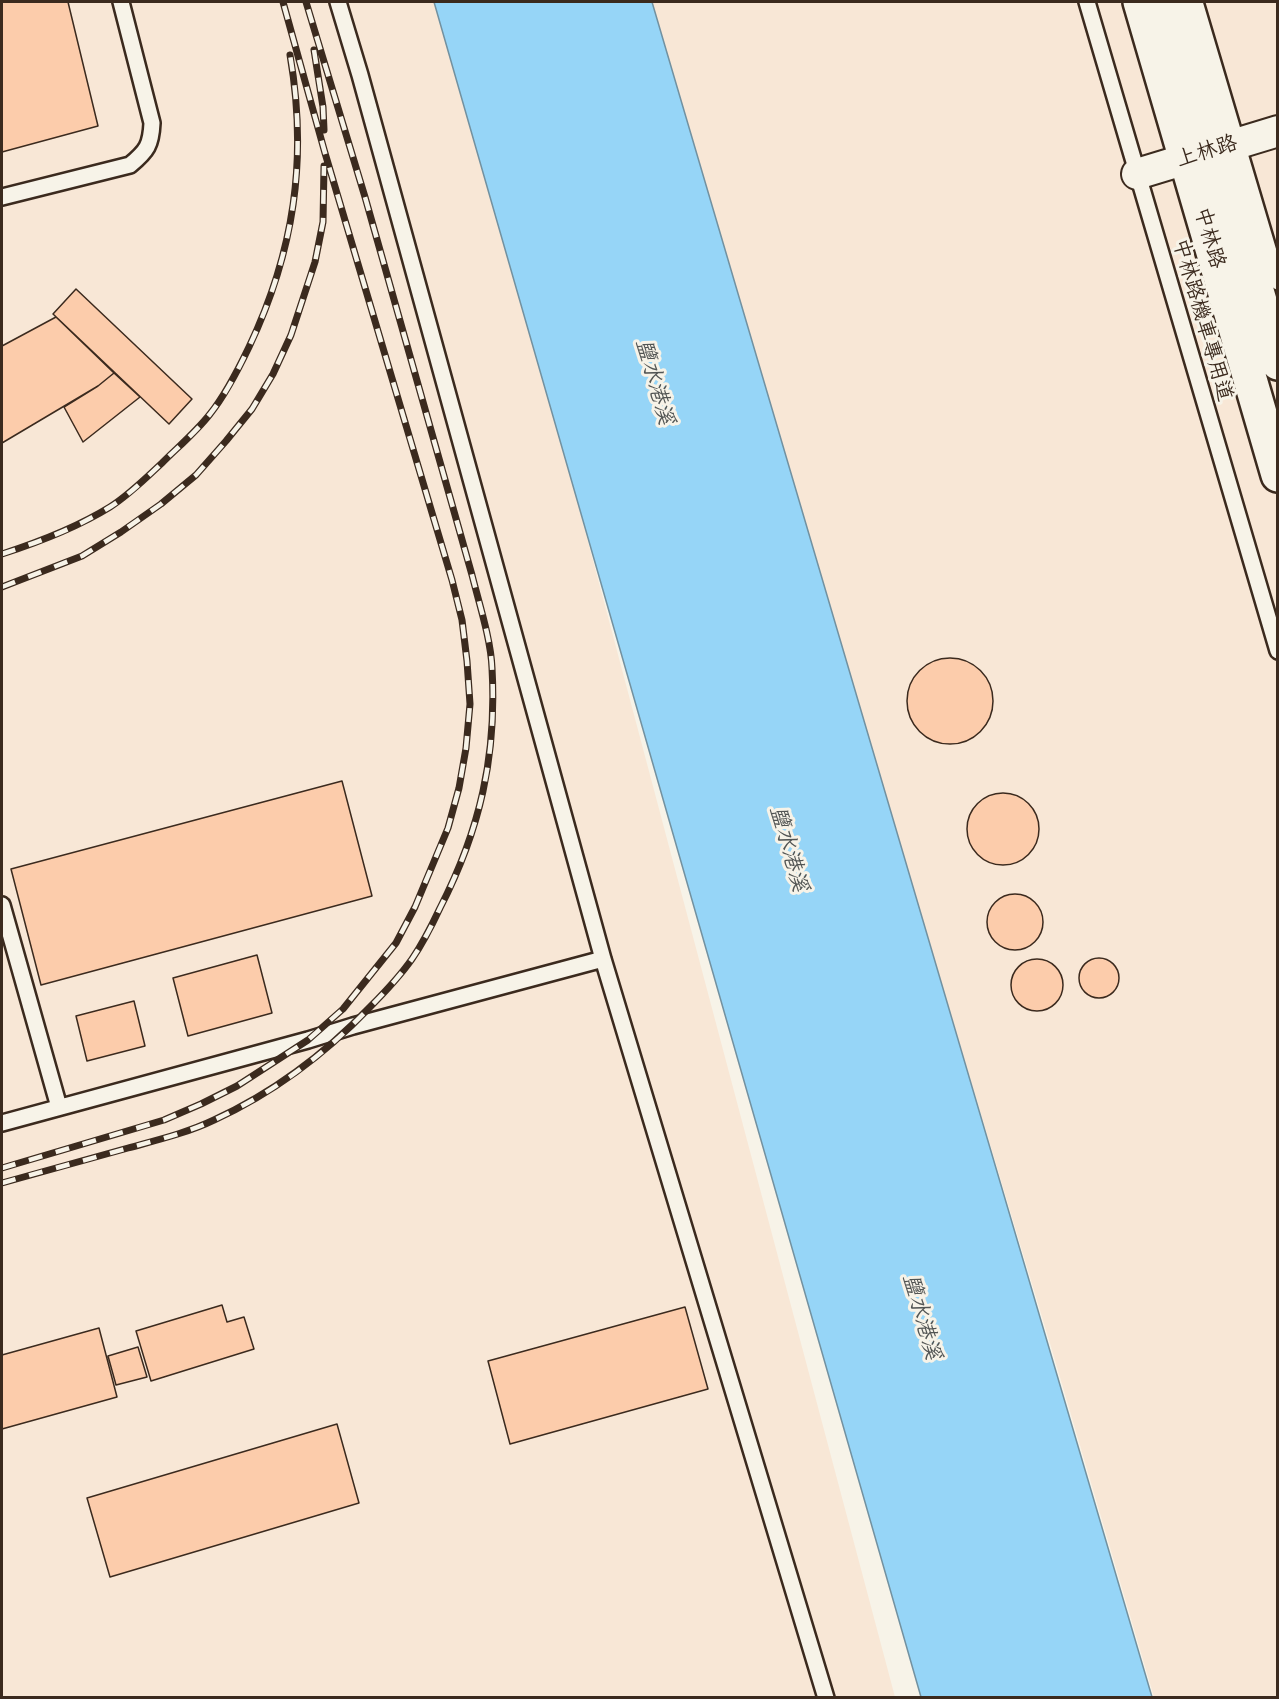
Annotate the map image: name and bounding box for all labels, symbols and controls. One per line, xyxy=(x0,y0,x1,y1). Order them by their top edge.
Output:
street label: 上林路 xyxy=(1173,131,1241,173)
street label: 中林路 xyxy=(1188,204,1230,272)
street label: 中林路機車專用道 xyxy=(1167,236,1237,404)
water label: 鹽水港溪 xyxy=(629,336,679,428)
water label: 鹽水港溪 xyxy=(763,803,813,895)
water label: 鹽水港溪 xyxy=(896,1271,946,1363)

